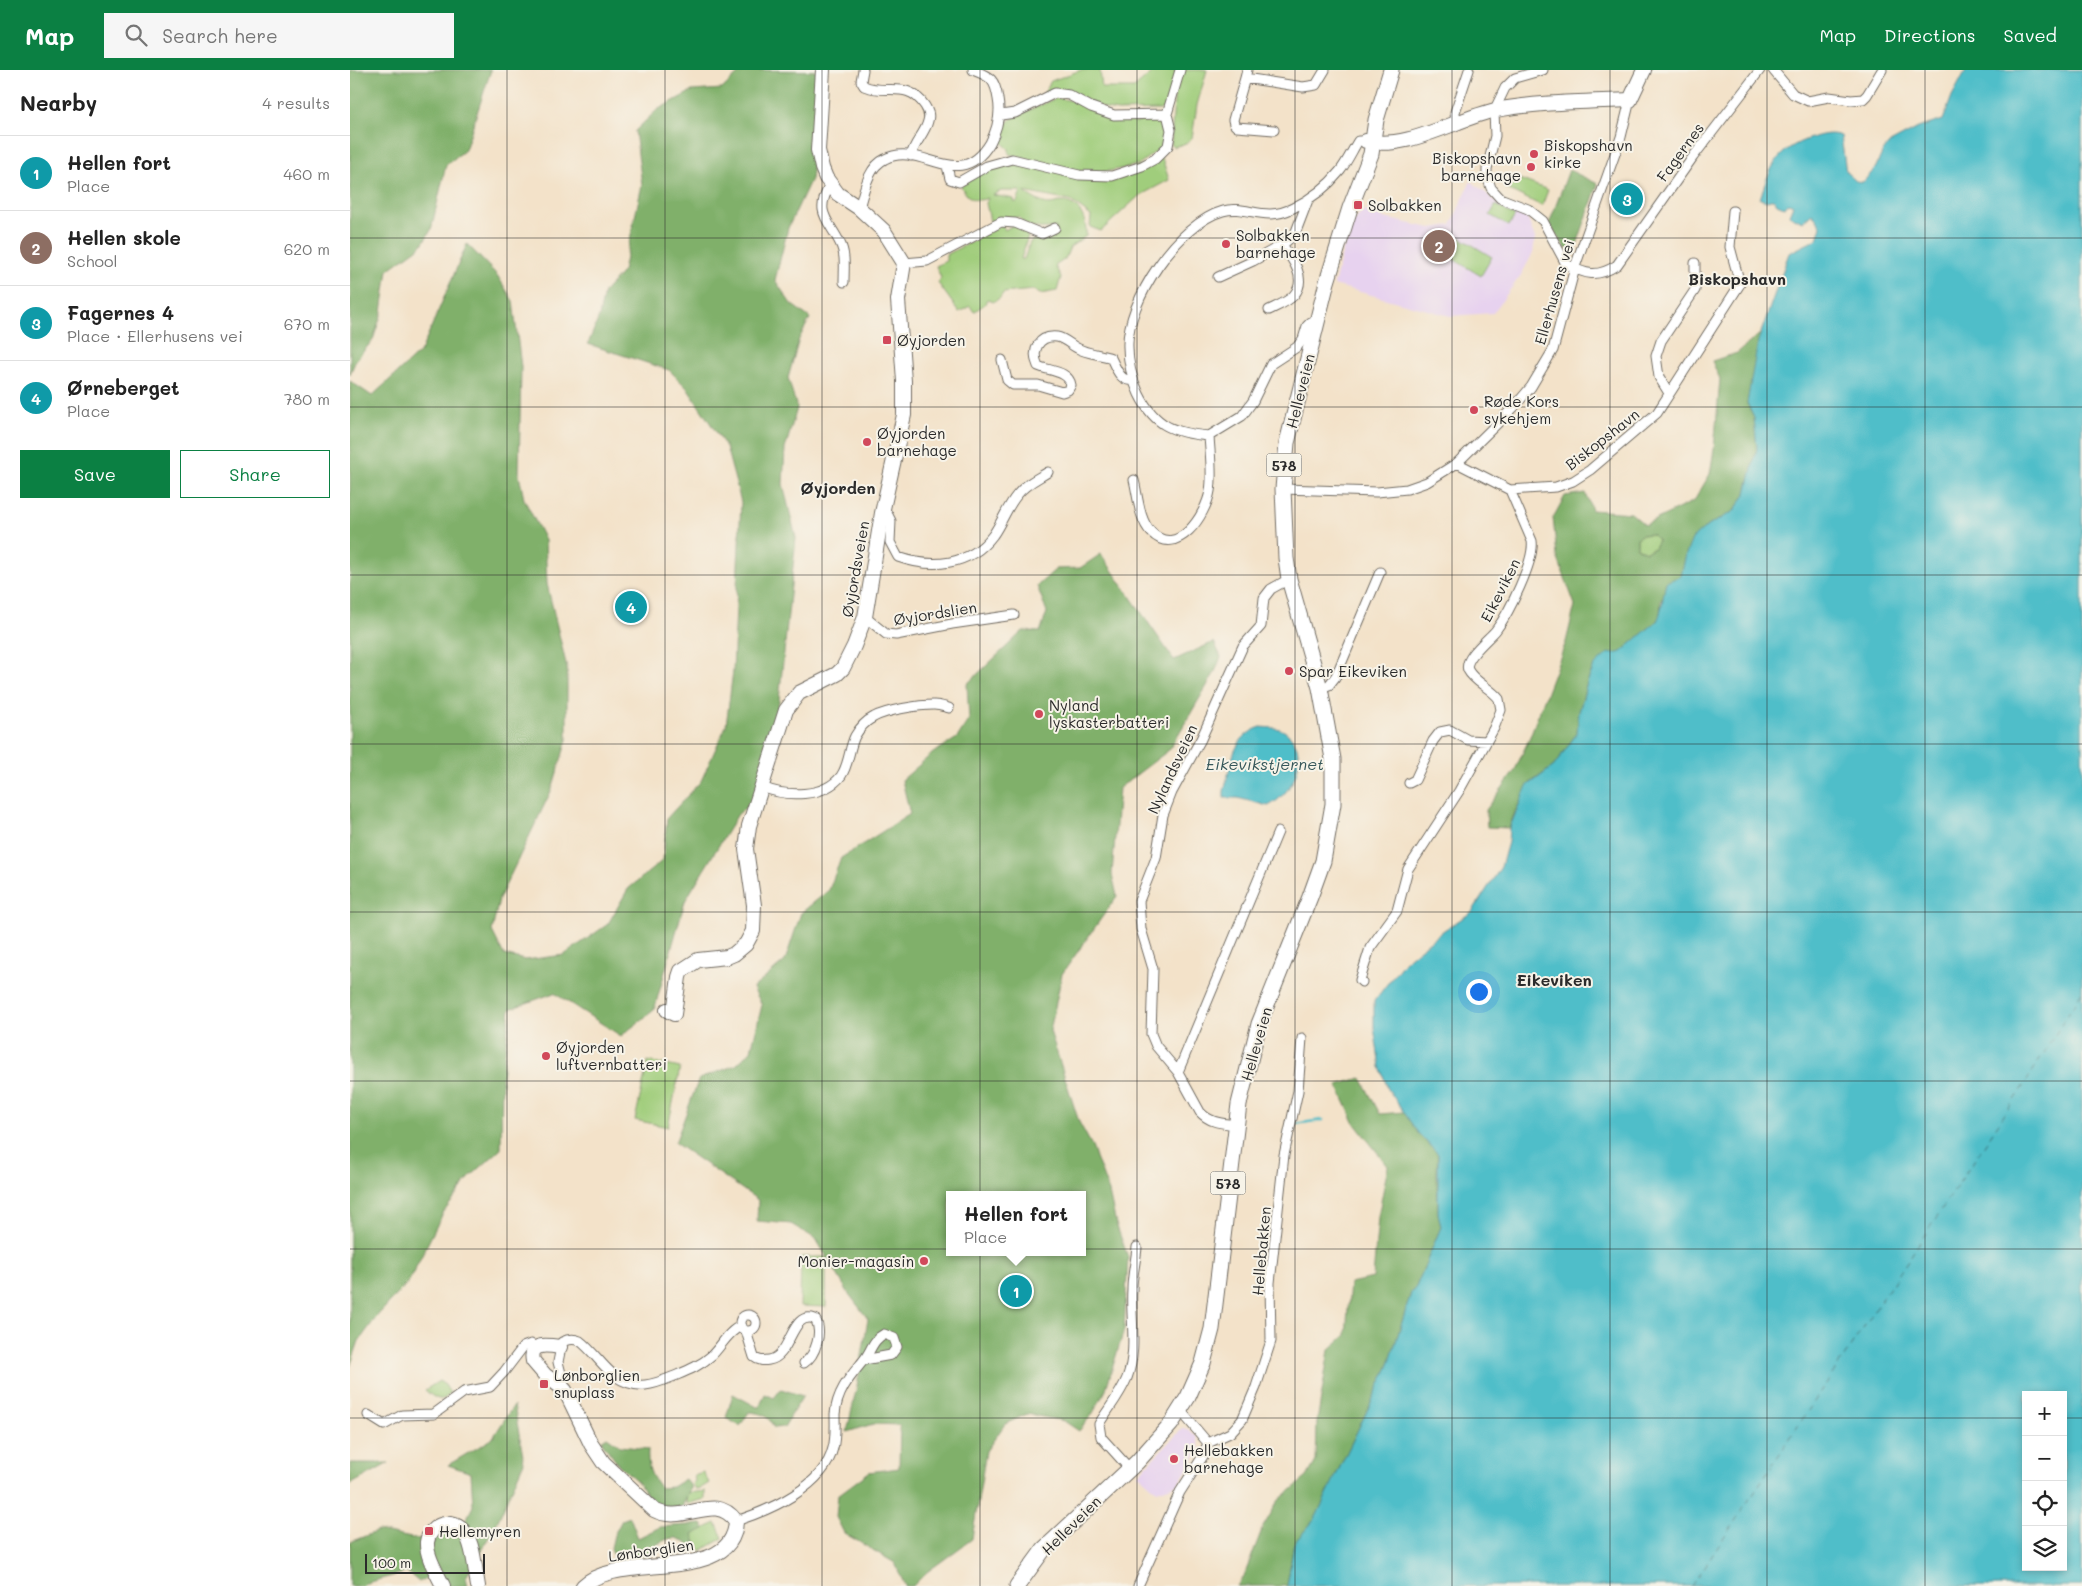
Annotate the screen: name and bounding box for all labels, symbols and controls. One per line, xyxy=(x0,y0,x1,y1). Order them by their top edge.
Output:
search box xyxy=(104,13,454,58)
text: Map xyxy=(25,20,74,51)
icon: search xyxy=(122,21,150,49)
text: Search here xyxy=(162,23,278,48)
text: Map xyxy=(1819,23,1856,47)
text: Directions xyxy=(1884,23,1976,47)
text: Saved xyxy=(2004,23,2057,47)
text: Nearby xyxy=(20,89,97,116)
text: 4 results xyxy=(262,92,330,113)
street label: Fagernes xyxy=(1652,119,1708,185)
place label: Biskopshavn kirke xyxy=(1544,135,1633,172)
place label: Biskopshavn barnehage xyxy=(1432,148,1521,185)
marker: Biskopshavn kirke xyxy=(1528,148,1540,160)
text: Hellen fort xyxy=(67,150,171,175)
marker: Biskopshavn barnehage xyxy=(1525,161,1537,173)
text: 1 xyxy=(32,163,40,184)
text: 460 m xyxy=(283,163,330,184)
text: Place xyxy=(67,175,110,196)
pin: 3 xyxy=(1611,180,1643,218)
place label: Solbakken xyxy=(1368,195,1442,215)
marker: Solbakken xyxy=(1352,199,1364,211)
text: Hellen skole xyxy=(67,225,181,250)
place label: Solbakken barnehage xyxy=(1236,225,1316,262)
pin: 2 xyxy=(1423,227,1455,265)
street label: Ellerhusens vei xyxy=(1529,237,1579,347)
text: 2 xyxy=(32,238,40,259)
text: 620 m xyxy=(284,238,330,259)
marker: Solbakken barnehage xyxy=(1220,238,1232,250)
text: School xyxy=(67,250,117,271)
district label: Biskopshavn xyxy=(1688,268,1786,289)
text: Fagernes 4 xyxy=(67,300,174,325)
text: 3 xyxy=(31,313,41,334)
text: 670 m xyxy=(284,313,330,334)
text: Place · Ellerhusens vei xyxy=(67,325,243,346)
place label: Øyjorden xyxy=(897,330,965,350)
marker: Øyjorden xyxy=(881,334,893,346)
street label: Helleveien xyxy=(1281,352,1319,430)
text: Ørneberget xyxy=(67,375,179,400)
text: 4 xyxy=(31,388,41,409)
text: 780 m xyxy=(284,388,330,409)
place label: Røde Kors sykehjem xyxy=(1484,391,1559,428)
text: Place xyxy=(67,400,110,421)
marker: Røde Kors sykehjem xyxy=(1468,404,1480,416)
street label: Biskopshavn xyxy=(1561,404,1643,474)
place label: Øyjorden barnehage xyxy=(877,423,957,460)
marker: Øyjorden barnehage xyxy=(861,436,873,448)
button: Save xyxy=(20,450,170,498)
button: Share xyxy=(180,450,330,498)
road number: 578 xyxy=(1266,454,1302,476)
district label: Øyjorden xyxy=(800,477,876,498)
street label: Øyjordsveien xyxy=(837,519,873,619)
street label: Eikeviken xyxy=(1476,555,1524,625)
pin: 4 xyxy=(615,588,647,626)
street label: Øyjordslien xyxy=(892,597,978,629)
place label: Spar Eikeviken xyxy=(1299,661,1407,681)
marker: Spar Eikeviken xyxy=(1283,665,1295,677)
place label: Nyland lyskasterbatteri xyxy=(1049,695,1169,732)
marker: Nyland lyskasterbatteri xyxy=(1033,708,1045,720)
street label: Nylandsveien xyxy=(1143,721,1201,817)
water label: Eikevikstjernet xyxy=(1206,753,1324,774)
district label: Eikeviken xyxy=(1516,969,1592,990)
your location xyxy=(1466,979,1492,1005)
street label: Helleveien xyxy=(1236,1005,1276,1083)
place label: Øyjorden luftvernbatteri xyxy=(556,1037,667,1074)
marker: Øyjorden luftvernbatteri xyxy=(540,1050,552,1062)
road number: 578 xyxy=(1210,1172,1246,1194)
popup xyxy=(946,1191,1086,1256)
text: Hellen fort xyxy=(964,1201,1068,1226)
street label: Hellebakken xyxy=(1247,1206,1275,1296)
text: Place xyxy=(964,1226,1007,1247)
place label: Monier-magasin xyxy=(798,1251,914,1271)
marker: Monier-magasin xyxy=(918,1255,930,1267)
pin: 1 xyxy=(1000,1272,1032,1310)
place label: Lønborglien snuplass xyxy=(554,1365,640,1402)
marker: Lønborglien snuplass xyxy=(538,1378,550,1390)
map controls xyxy=(2022,1391,2067,1571)
button: + xyxy=(2022,1391,2067,1436)
button: − xyxy=(2022,1436,2067,1481)
place label: Hellebakken barnehage xyxy=(1184,1440,1273,1477)
marker: Hellebakken barnehage xyxy=(1168,1453,1180,1465)
button: locate xyxy=(2022,1481,2067,1526)
street label: Helleveien xyxy=(1037,1491,1105,1559)
place label: Hellemyren xyxy=(439,1521,521,1541)
marker: Hellemyren xyxy=(423,1525,435,1537)
button: layers xyxy=(2022,1526,2067,1571)
street label: Lønborglien xyxy=(607,1534,695,1566)
scale bar xyxy=(365,1551,485,1574)
text: 100 m xyxy=(372,1553,411,1572)

